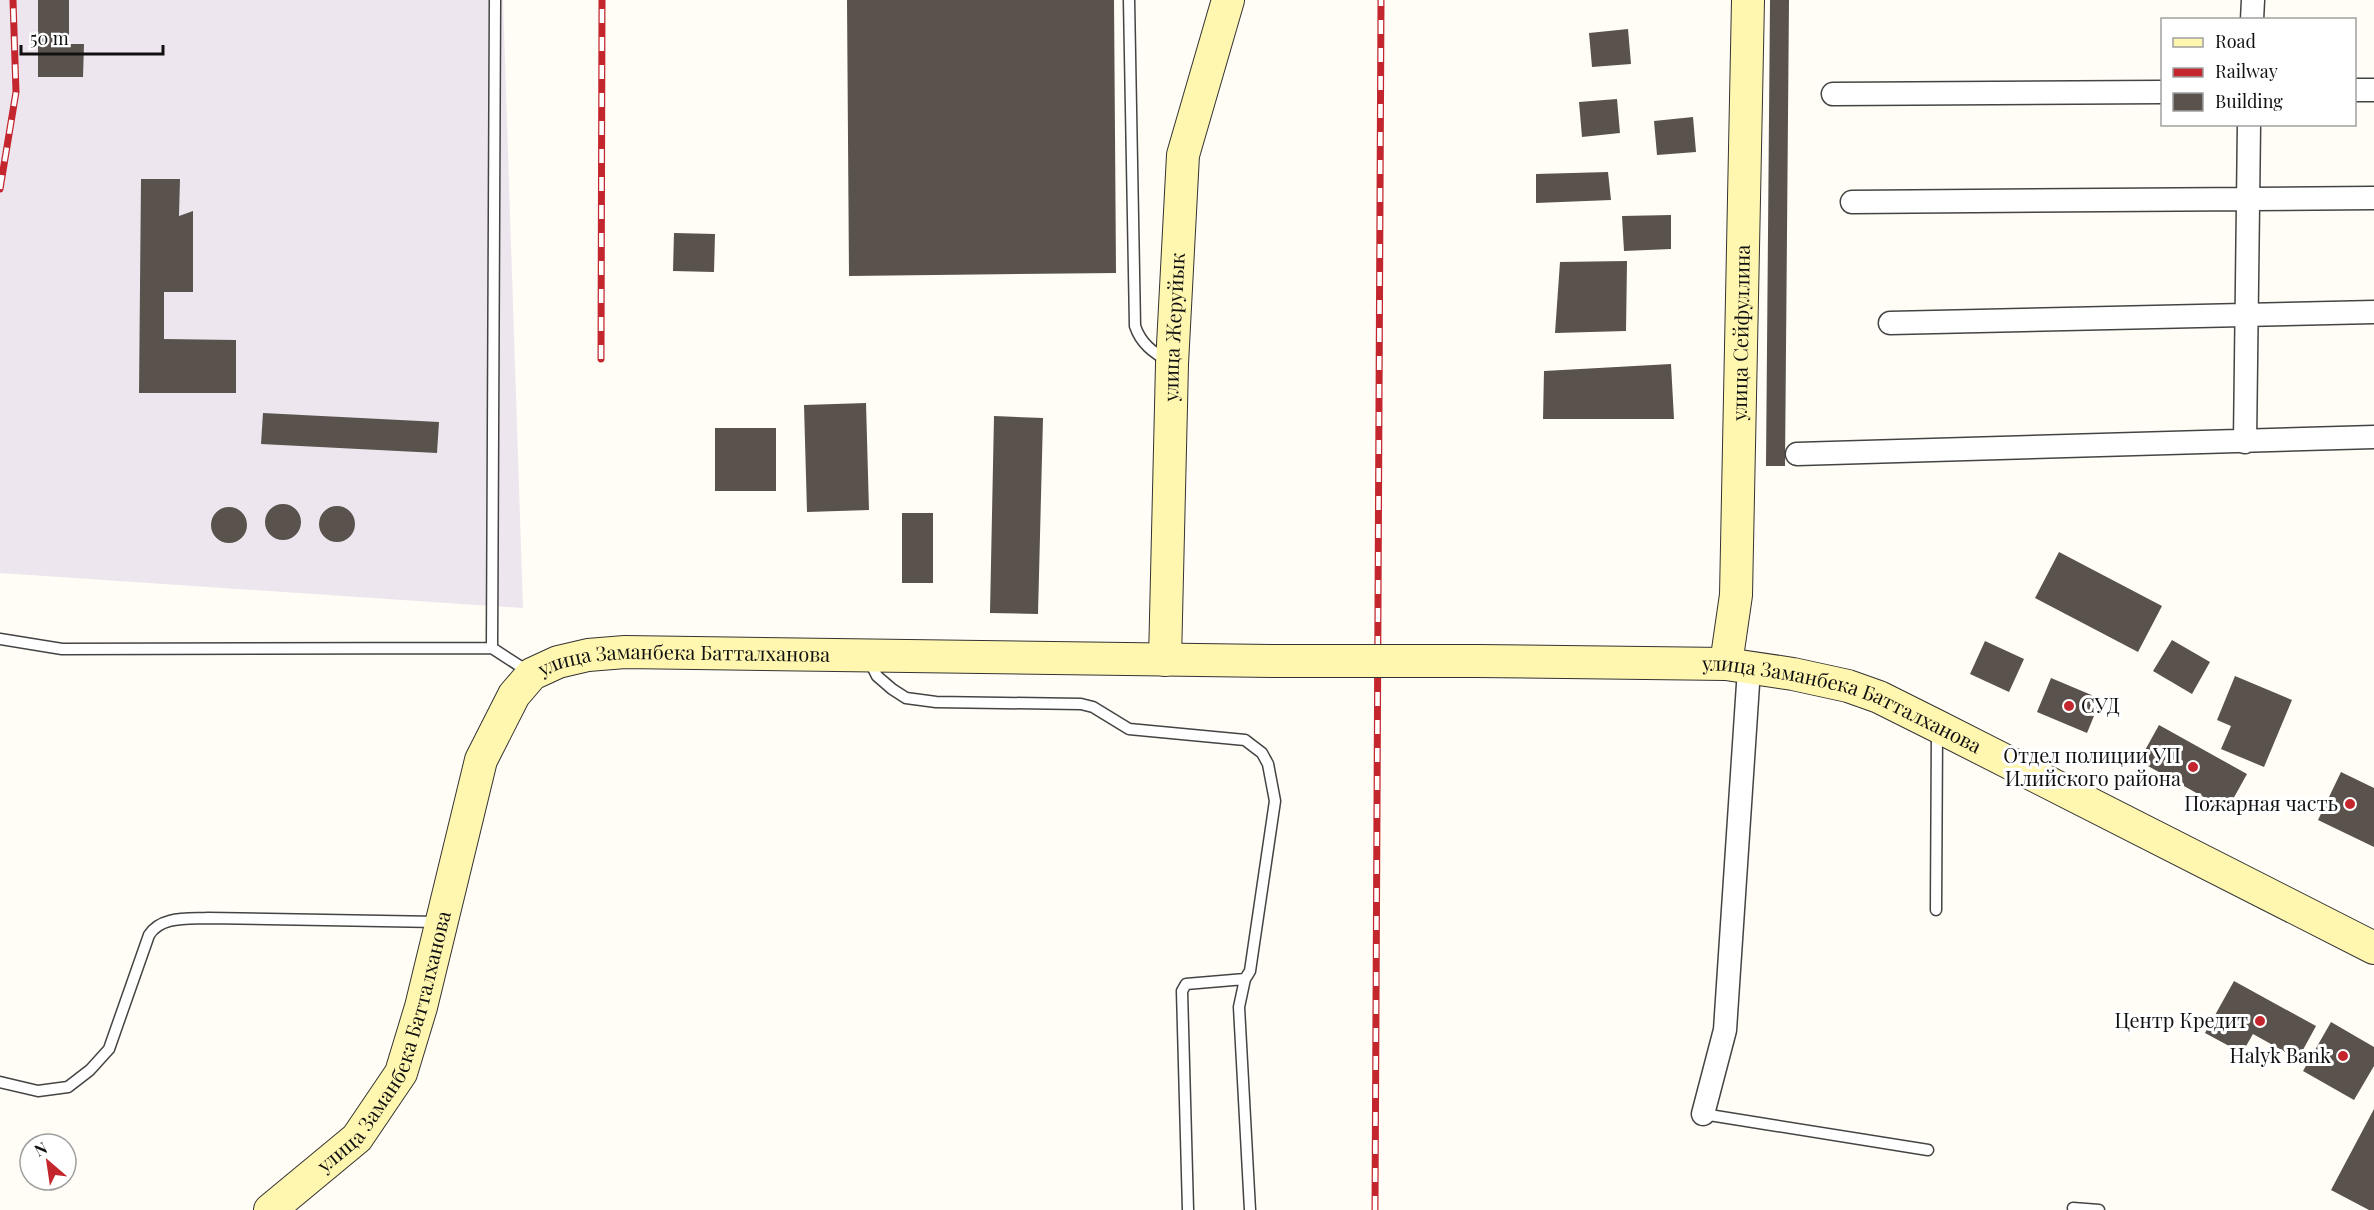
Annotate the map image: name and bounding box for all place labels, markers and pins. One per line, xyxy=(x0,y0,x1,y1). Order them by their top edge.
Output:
place label: СУД xyxy=(2081,691,2120,718)
marker: СУД xyxy=(2062,699,2076,713)
place label: Отдел полиции УП Илийского района xyxy=(2003,741,2181,791)
marker: Отдел полиции УП Илийского района xyxy=(2186,760,2200,774)
place label: Пожарная часть xyxy=(2184,789,2338,816)
marker: Пожарная часть xyxy=(2343,797,2357,811)
place label: Центр Кредит xyxy=(2114,1006,2248,1033)
marker: Центр Кредит xyxy=(2253,1014,2267,1028)
place label: Halyk Bank xyxy=(2230,1041,2331,1068)
marker: Halyk Bank xyxy=(2336,1049,2350,1063)

